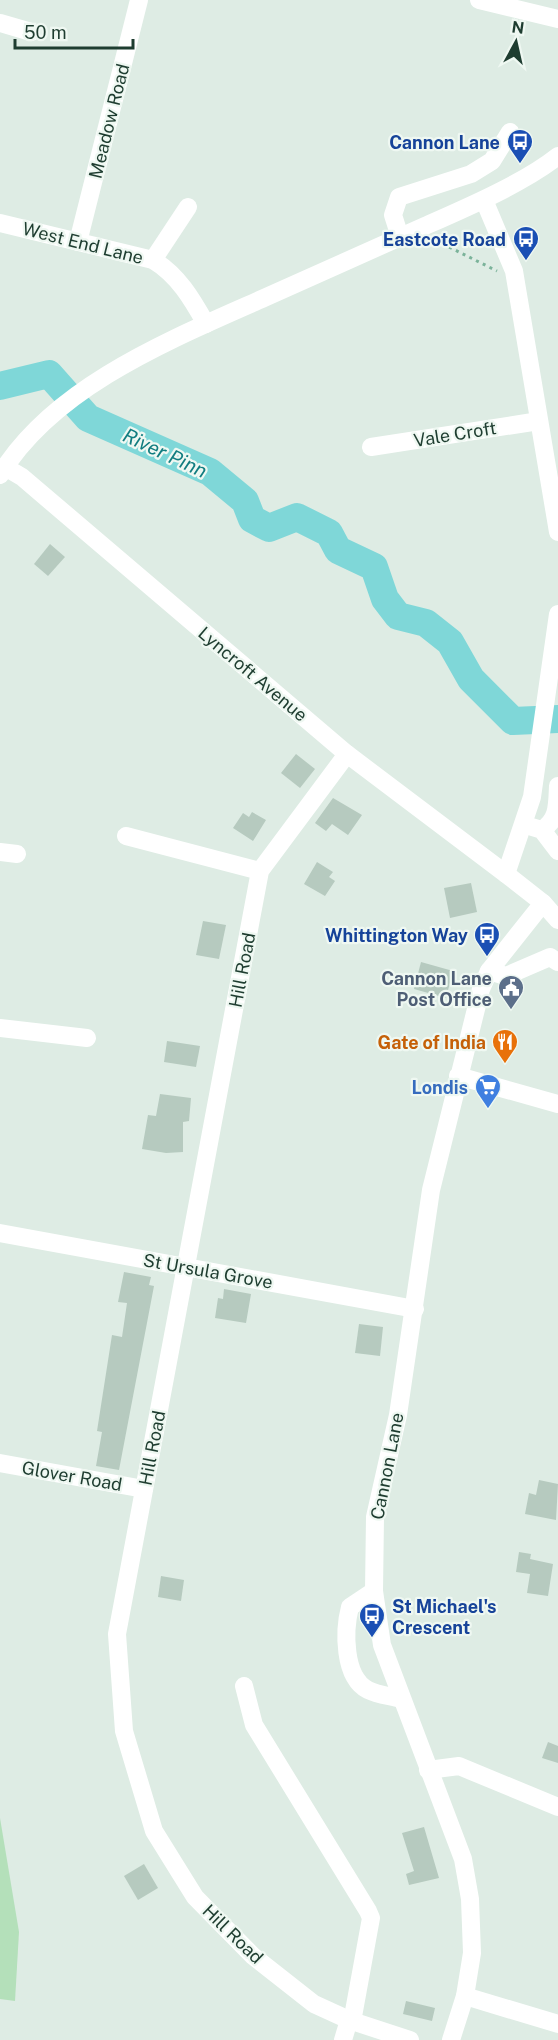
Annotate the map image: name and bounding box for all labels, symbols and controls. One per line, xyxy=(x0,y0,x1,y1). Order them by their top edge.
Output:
scale bar xyxy=(15,12,134,50)
north arrow xyxy=(486,12,546,72)
text: N xyxy=(510,17,526,38)
text: 50 m xyxy=(24,22,67,43)
street label: Meadow Road xyxy=(85,61,133,181)
bus stop icon: Cannon Lane xyxy=(505,127,535,165)
place label: Cannon Lane xyxy=(389,132,500,153)
street label: West End Lane xyxy=(20,218,146,268)
bus stop icon: Eastcote Road xyxy=(511,224,541,262)
place label: Eastcote Road xyxy=(383,229,506,250)
street label: Vale Croft xyxy=(412,417,498,451)
water label: River Pinn xyxy=(119,423,211,483)
street label: Lyncroft Avenue xyxy=(194,622,312,726)
bus stop icon: Whittington Way xyxy=(472,920,502,958)
place label: Whittington Way xyxy=(325,925,468,946)
street label: Hill Road xyxy=(224,931,260,1009)
place label: Cannon Lane Post Office xyxy=(381,968,492,1010)
public building icon: Cannon Lane Post Office xyxy=(496,973,526,1011)
restaurant icon: Gate of India xyxy=(490,1027,520,1065)
place label: Gate of India xyxy=(377,1032,486,1053)
supermarket icon: Londis xyxy=(473,1072,503,1110)
place label: Londis xyxy=(411,1077,468,1098)
street label: St Ursula Grove xyxy=(142,1249,274,1293)
street label: Hill Road xyxy=(134,1409,170,1487)
street label: Cannon Lane xyxy=(366,1411,408,1521)
street label: Glover Road xyxy=(20,1457,124,1495)
place label: St Michael's Crescent xyxy=(392,1596,496,1638)
bus stop icon: St Michael's Crescent xyxy=(357,1601,387,1639)
street label: Hill Road xyxy=(198,1900,268,1968)

